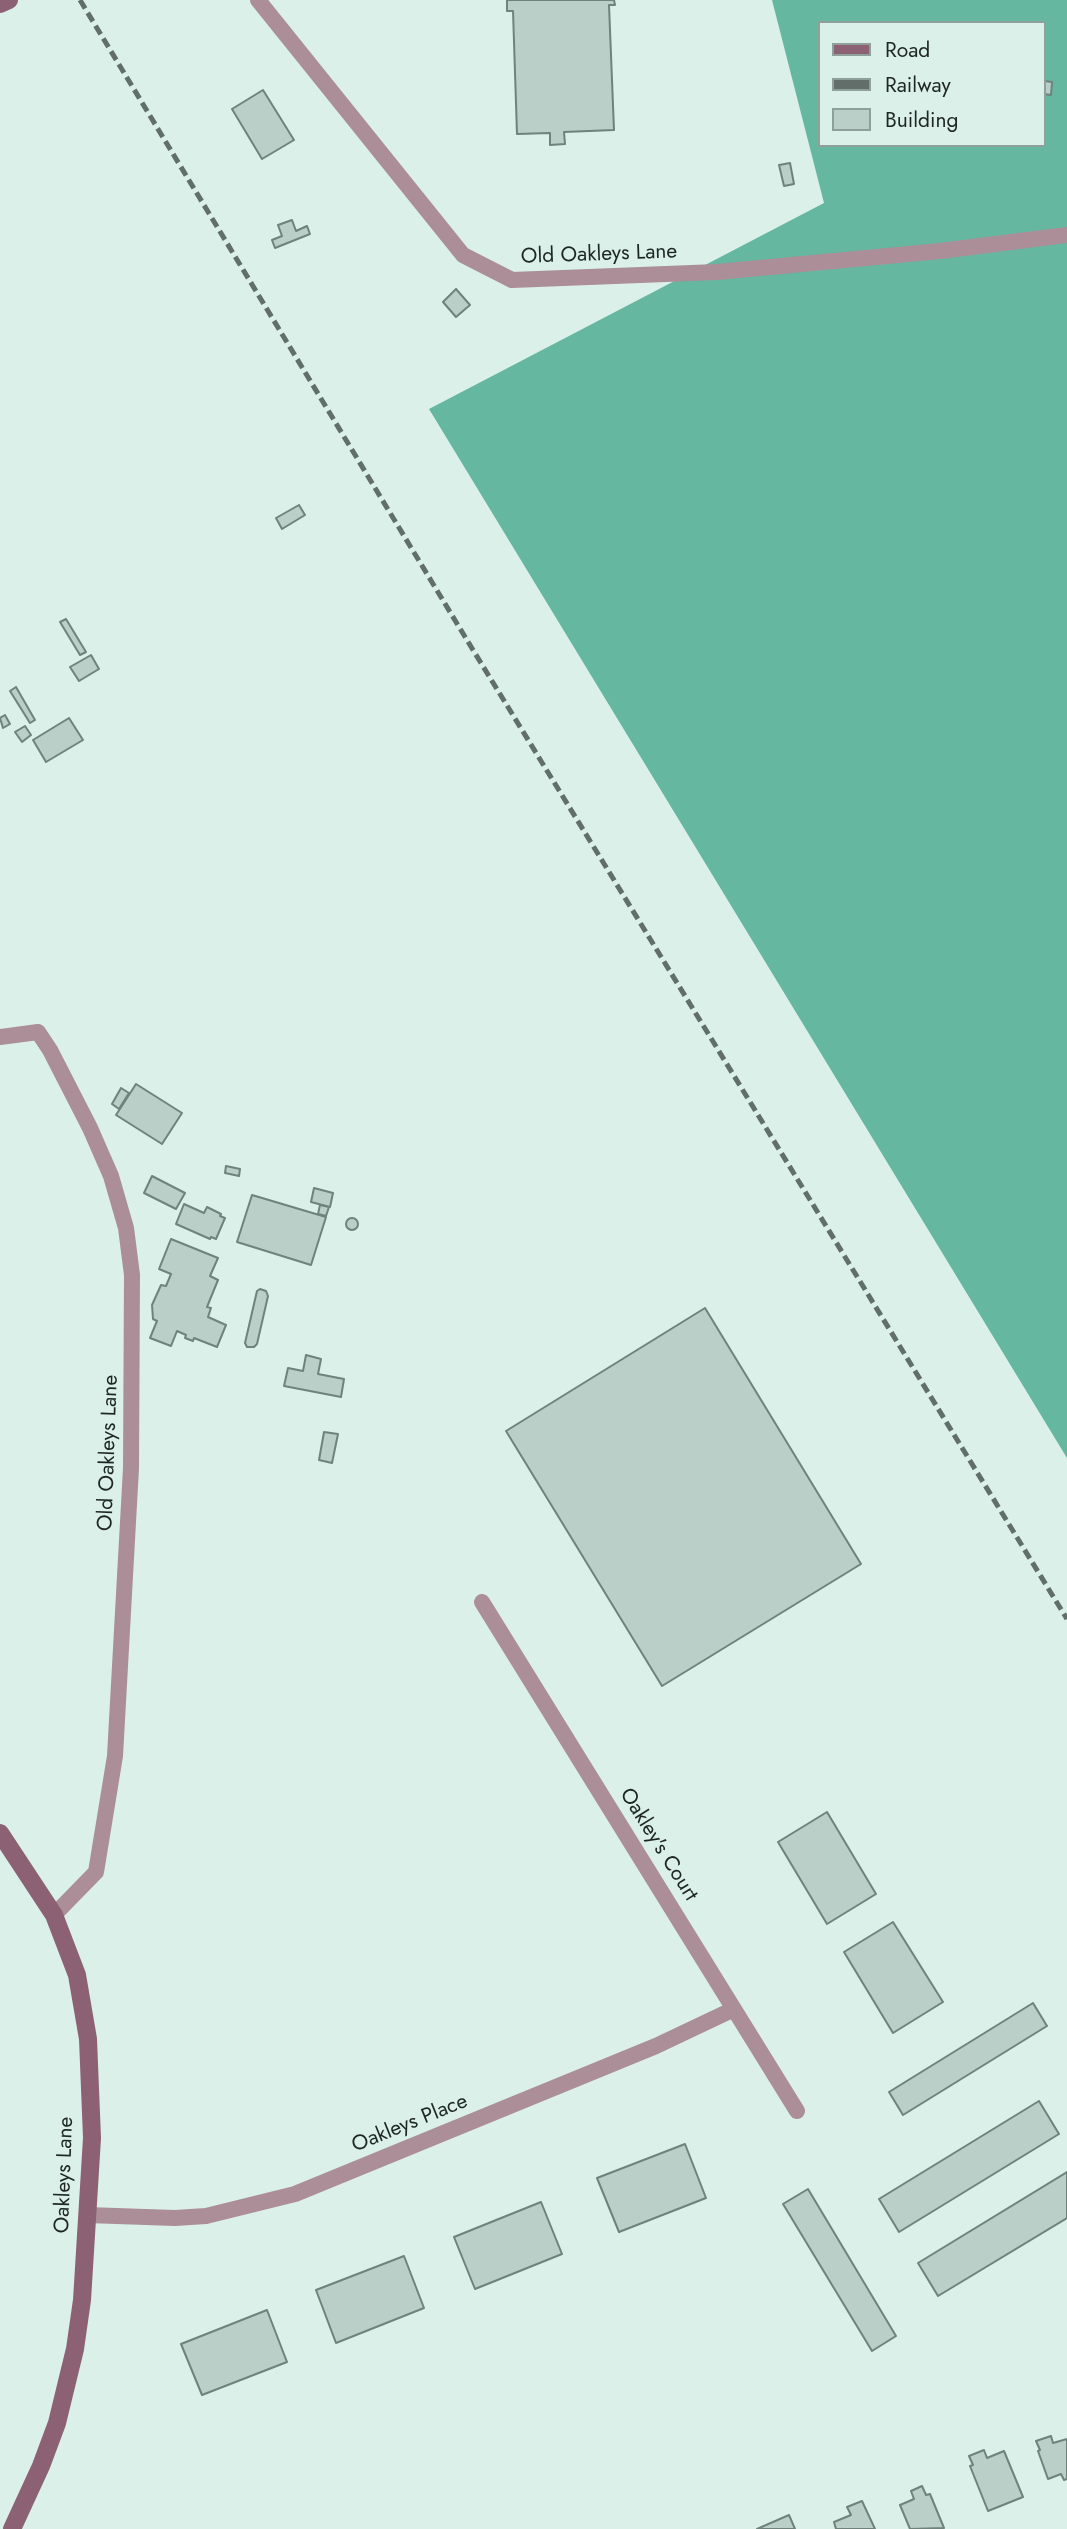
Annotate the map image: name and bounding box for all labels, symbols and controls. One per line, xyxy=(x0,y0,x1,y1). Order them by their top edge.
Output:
legend xyxy=(818,21,1046,147)
text: Road xyxy=(885,35,930,65)
text: Railway xyxy=(885,70,951,100)
text: Building xyxy=(885,105,958,135)
street label: Old Oakleys Lane xyxy=(520,240,678,270)
street label: Old Oakleys Lane xyxy=(94,1374,124,1532)
street label: Oakley's Court xyxy=(613,1784,703,1906)
street label: Oakleys Place xyxy=(348,2089,472,2159)
street label: Oakleys Lane xyxy=(50,2116,80,2234)

